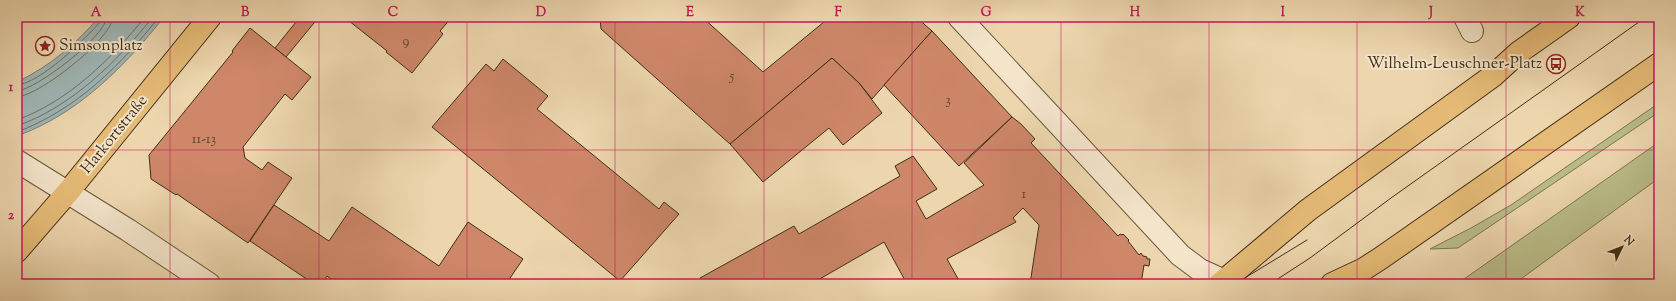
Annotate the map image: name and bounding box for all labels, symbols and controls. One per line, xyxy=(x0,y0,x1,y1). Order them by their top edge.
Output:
text: A xyxy=(91,4,102,22)
text: B xyxy=(241,4,250,22)
text: C xyxy=(388,4,398,22)
text: D xyxy=(536,4,546,22)
text: E xyxy=(686,4,694,22)
text: F xyxy=(834,4,842,22)
text: G xyxy=(981,4,992,22)
text: H xyxy=(1130,4,1141,22)
text: I xyxy=(1281,4,1286,22)
text: J xyxy=(1428,4,1433,22)
text: K xyxy=(1575,4,1585,22)
house number: 9 xyxy=(403,32,410,52)
place icon: Simsonplatz xyxy=(34,35,56,57)
place label: Simsonplatz xyxy=(59,35,143,58)
place label: Wilhelm-Leuschner-Platz xyxy=(1367,53,1542,76)
bus stop icon: Wilhelm-Leuschner-Platz xyxy=(1545,53,1567,75)
house number: 5 xyxy=(729,67,735,87)
text: 1 xyxy=(9,79,14,97)
street label: Harkortstraße xyxy=(76,91,154,179)
house number: 3 xyxy=(945,91,951,111)
house number: 11-13 xyxy=(192,130,217,150)
house number: 1 xyxy=(1022,185,1027,205)
text: 2 xyxy=(8,207,15,225)
north arrow xyxy=(1602,227,1642,267)
text: N xyxy=(1619,231,1638,250)

